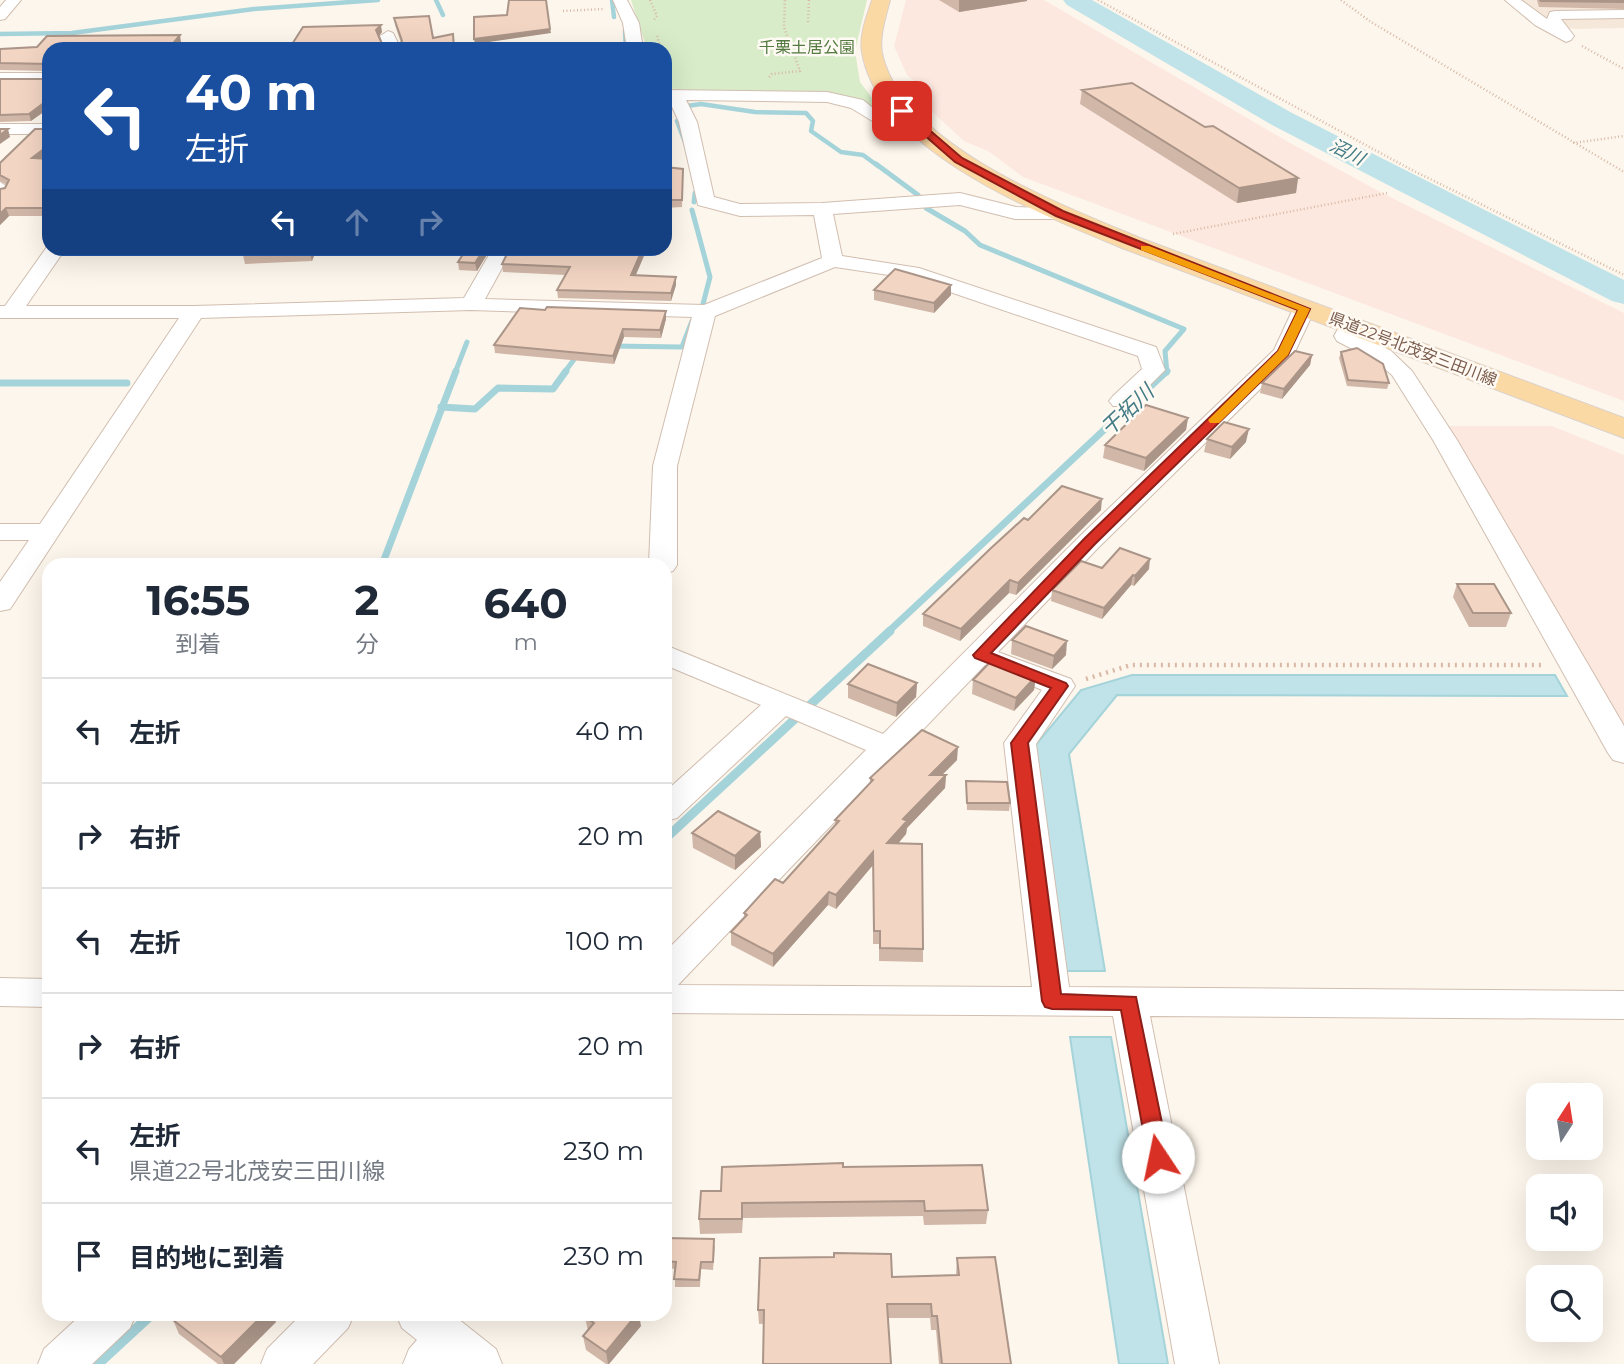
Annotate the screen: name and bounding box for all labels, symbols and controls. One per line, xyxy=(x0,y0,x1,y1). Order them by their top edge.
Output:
park label: 千栗土居公園 xyxy=(759,38,855,57)
text: 40 m xyxy=(185,63,317,122)
icon: left xyxy=(70,70,161,161)
pin xyxy=(872,81,932,141)
icon: arrive xyxy=(883,92,921,130)
text: 左折 xyxy=(185,129,249,168)
water label: 沼川 xyxy=(1326,134,1370,171)
icon: left xyxy=(265,203,303,241)
icon: ahead xyxy=(338,203,376,241)
icon: right xyxy=(411,203,449,241)
street label: 県道22号北茂安三田川線 xyxy=(1326,308,1500,390)
water label: 干拓川 xyxy=(1095,378,1160,441)
text: 16:55 xyxy=(146,574,250,626)
text: 2 xyxy=(355,574,379,626)
text: 640 xyxy=(484,577,568,629)
text: m xyxy=(513,628,538,656)
text: 到着 xyxy=(175,630,221,658)
text: 分 xyxy=(355,630,378,658)
icon: left xyxy=(70,712,108,750)
text: 40 m xyxy=(575,715,644,747)
text: 左折 xyxy=(129,717,181,749)
icon: right xyxy=(70,817,108,855)
text: 20 m xyxy=(578,820,644,852)
text: 右折 xyxy=(129,822,181,854)
icon: left xyxy=(70,922,108,960)
text: 100 m xyxy=(566,925,644,957)
text: 左折 xyxy=(129,927,181,959)
icon: right xyxy=(70,1027,108,1065)
text: 20 m xyxy=(578,1030,644,1062)
text: 右折 xyxy=(129,1032,181,1064)
north arrow xyxy=(1526,1083,1603,1160)
map controls xyxy=(1526,1083,1603,1342)
text: 左折 xyxy=(129,1120,181,1152)
position arrow xyxy=(1121,1120,1195,1194)
icon: left xyxy=(70,1132,108,1170)
text: 230 m xyxy=(563,1135,644,1167)
text: 県道22号北茂安三田川線 xyxy=(129,1157,385,1185)
button: sound xyxy=(1526,1174,1603,1251)
icon: arrive xyxy=(70,1237,108,1275)
text: 230 m xyxy=(563,1240,644,1272)
text: 目的地に到着 xyxy=(129,1242,285,1274)
button: search xyxy=(1526,1265,1603,1342)

